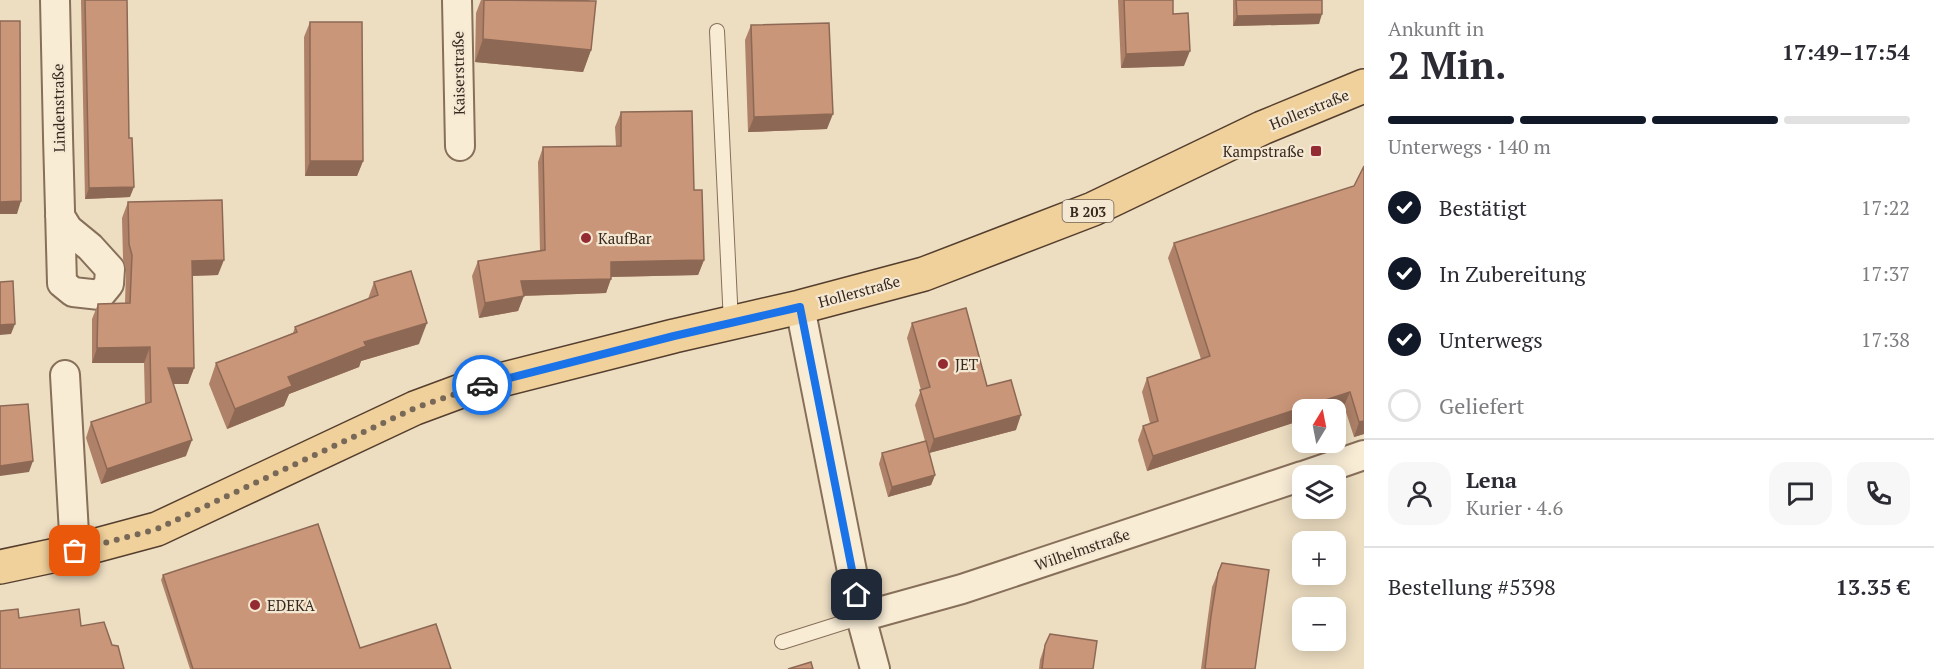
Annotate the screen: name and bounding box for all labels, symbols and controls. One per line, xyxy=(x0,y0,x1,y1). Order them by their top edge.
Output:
text: Ankunft in xyxy=(1388,15,1484,42)
street label: Kaiserstraße xyxy=(447,31,469,115)
text: 17:49–17:54 xyxy=(1782,37,1910,66)
text: 2 Min. xyxy=(1388,38,1506,90)
street label: Lindenstraße xyxy=(47,63,69,153)
street label: Hollerstraße xyxy=(1266,84,1352,134)
text: Unterwegs · 140 m xyxy=(1388,133,1551,160)
place label: Kampstraße xyxy=(1223,141,1304,161)
marker: Kampstraße xyxy=(1309,144,1323,158)
icon: check xyxy=(1388,191,1421,224)
text: Bestätigt xyxy=(1439,193,1527,222)
text: 17:22 xyxy=(1861,194,1910,221)
road number: B 203 xyxy=(1062,200,1114,222)
place label: KaufBar xyxy=(598,228,652,248)
marker: KaufBar xyxy=(579,231,593,245)
icon: check xyxy=(1388,257,1421,290)
text: In Zubereitung xyxy=(1439,259,1586,288)
text: 17:37 xyxy=(1861,260,1910,287)
street label: Hollerstraße xyxy=(816,270,902,312)
icon: check xyxy=(1388,323,1421,356)
text: Unterwegs xyxy=(1439,325,1543,354)
text: 17:38 xyxy=(1861,326,1910,353)
place label: JET xyxy=(955,354,978,374)
courier xyxy=(452,355,512,415)
marker: JET xyxy=(936,357,950,371)
icon: car xyxy=(466,369,499,402)
text: Geliefert xyxy=(1439,391,1524,420)
north arrow xyxy=(1292,399,1346,453)
map controls xyxy=(1292,399,1346,651)
button: person xyxy=(1388,462,1451,525)
button: chat xyxy=(1769,462,1832,525)
button: phone xyxy=(1847,462,1910,525)
button: layers xyxy=(1292,465,1346,519)
text: Lena xyxy=(1466,465,1517,494)
text: Kurier · 4.6 xyxy=(1466,494,1563,521)
street label: Wilhelmstraße xyxy=(1032,523,1132,575)
pin xyxy=(49,525,100,576)
button: + xyxy=(1292,531,1346,585)
icon: bag xyxy=(58,534,91,567)
pin xyxy=(831,569,882,620)
text: Bestellung #5398 xyxy=(1388,572,1556,601)
text: 13.35 € xyxy=(1835,572,1910,601)
icon: home xyxy=(840,578,873,611)
place label: EDEKA xyxy=(267,595,315,615)
button: − xyxy=(1292,597,1346,651)
marker: EDEKA xyxy=(248,598,262,612)

